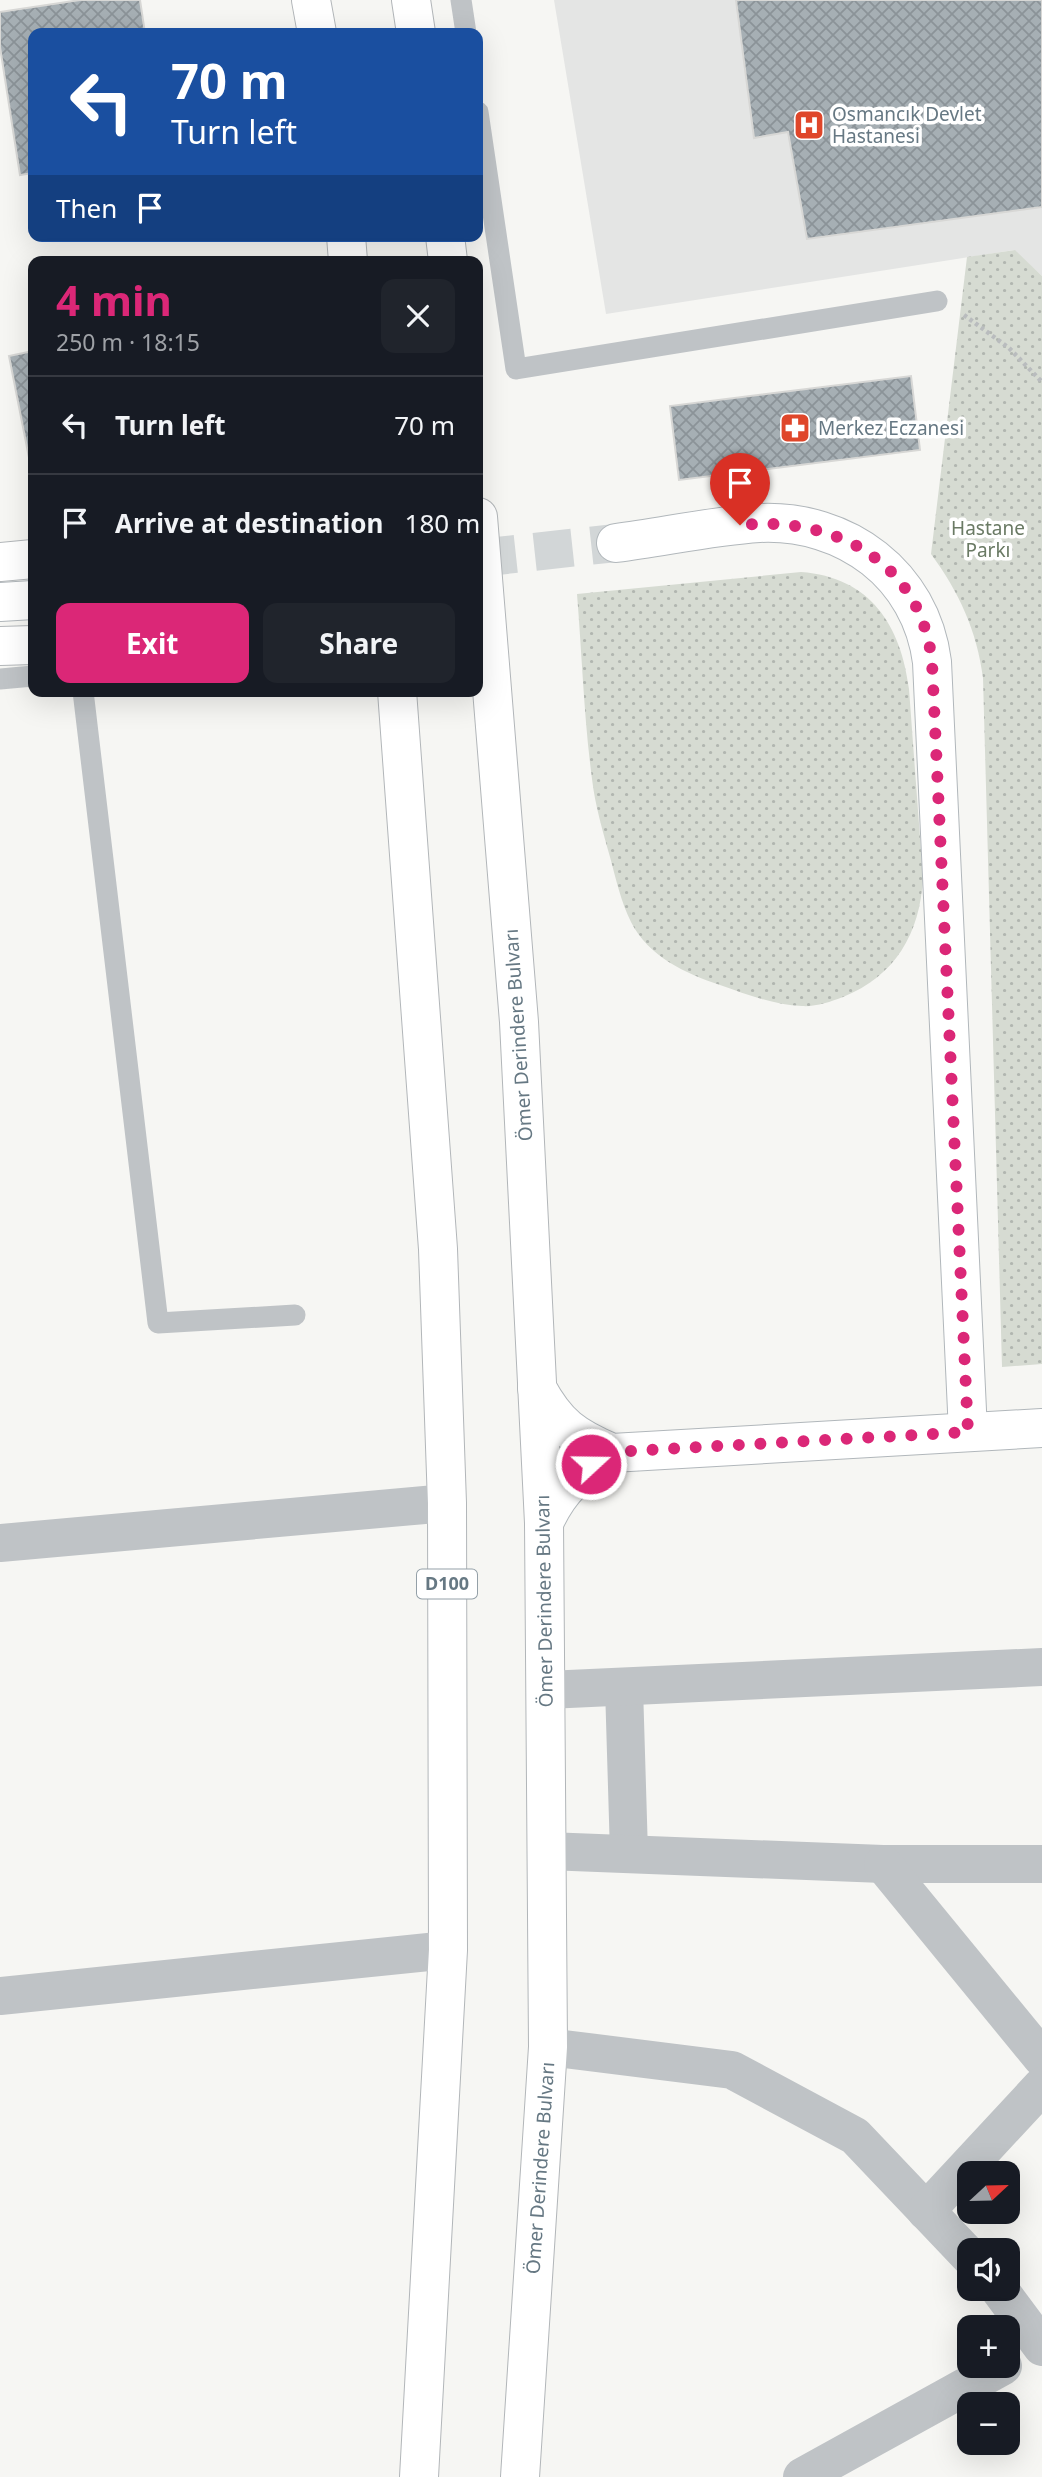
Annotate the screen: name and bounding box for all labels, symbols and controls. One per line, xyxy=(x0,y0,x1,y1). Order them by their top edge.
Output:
text: 70 m xyxy=(171,47,288,113)
icon: left xyxy=(56,56,147,147)
place label: Osmancık Devlet Hastanesi xyxy=(832,101,982,149)
hospital icon: Osmancık Devlet Hastanesi xyxy=(792,108,826,142)
text: Turn left xyxy=(171,110,297,153)
icon: arrive xyxy=(131,189,169,227)
text: Then xyxy=(56,190,117,226)
text: 4 min xyxy=(56,271,172,328)
button: close xyxy=(381,279,455,353)
text: 250 m · 18:15 xyxy=(56,326,200,358)
icon: left xyxy=(56,406,94,444)
text: Turn left xyxy=(115,407,226,443)
text: 70 m xyxy=(394,407,455,443)
pharmacy icon: Merkez Eczanesi xyxy=(778,411,812,445)
place label: Merkez Eczanesi xyxy=(818,415,964,441)
pin xyxy=(710,453,770,525)
icon: arrive xyxy=(721,464,759,502)
icon: arrive xyxy=(56,504,94,542)
text: Arrive at destination xyxy=(115,505,384,541)
text: 180 m xyxy=(405,505,480,541)
park label: Hastane Parkı xyxy=(951,515,1025,563)
button: Exit xyxy=(56,603,249,683)
button: Share xyxy=(263,603,455,683)
street label: Ömer Derindere Bulvarı xyxy=(498,928,538,1142)
position arrow xyxy=(554,1427,628,1501)
street label: Ömer Derindere Bulvarı xyxy=(529,1494,559,1708)
road number: D100 xyxy=(417,1569,477,1598)
street label: Ömer Derindere Bulvarı xyxy=(520,2061,560,2275)
north arrow xyxy=(957,2161,1020,2224)
map controls xyxy=(957,2161,1020,2455)
button: sound xyxy=(957,2238,1020,2301)
button: + xyxy=(957,2315,1020,2378)
button: − xyxy=(957,2392,1020,2455)

